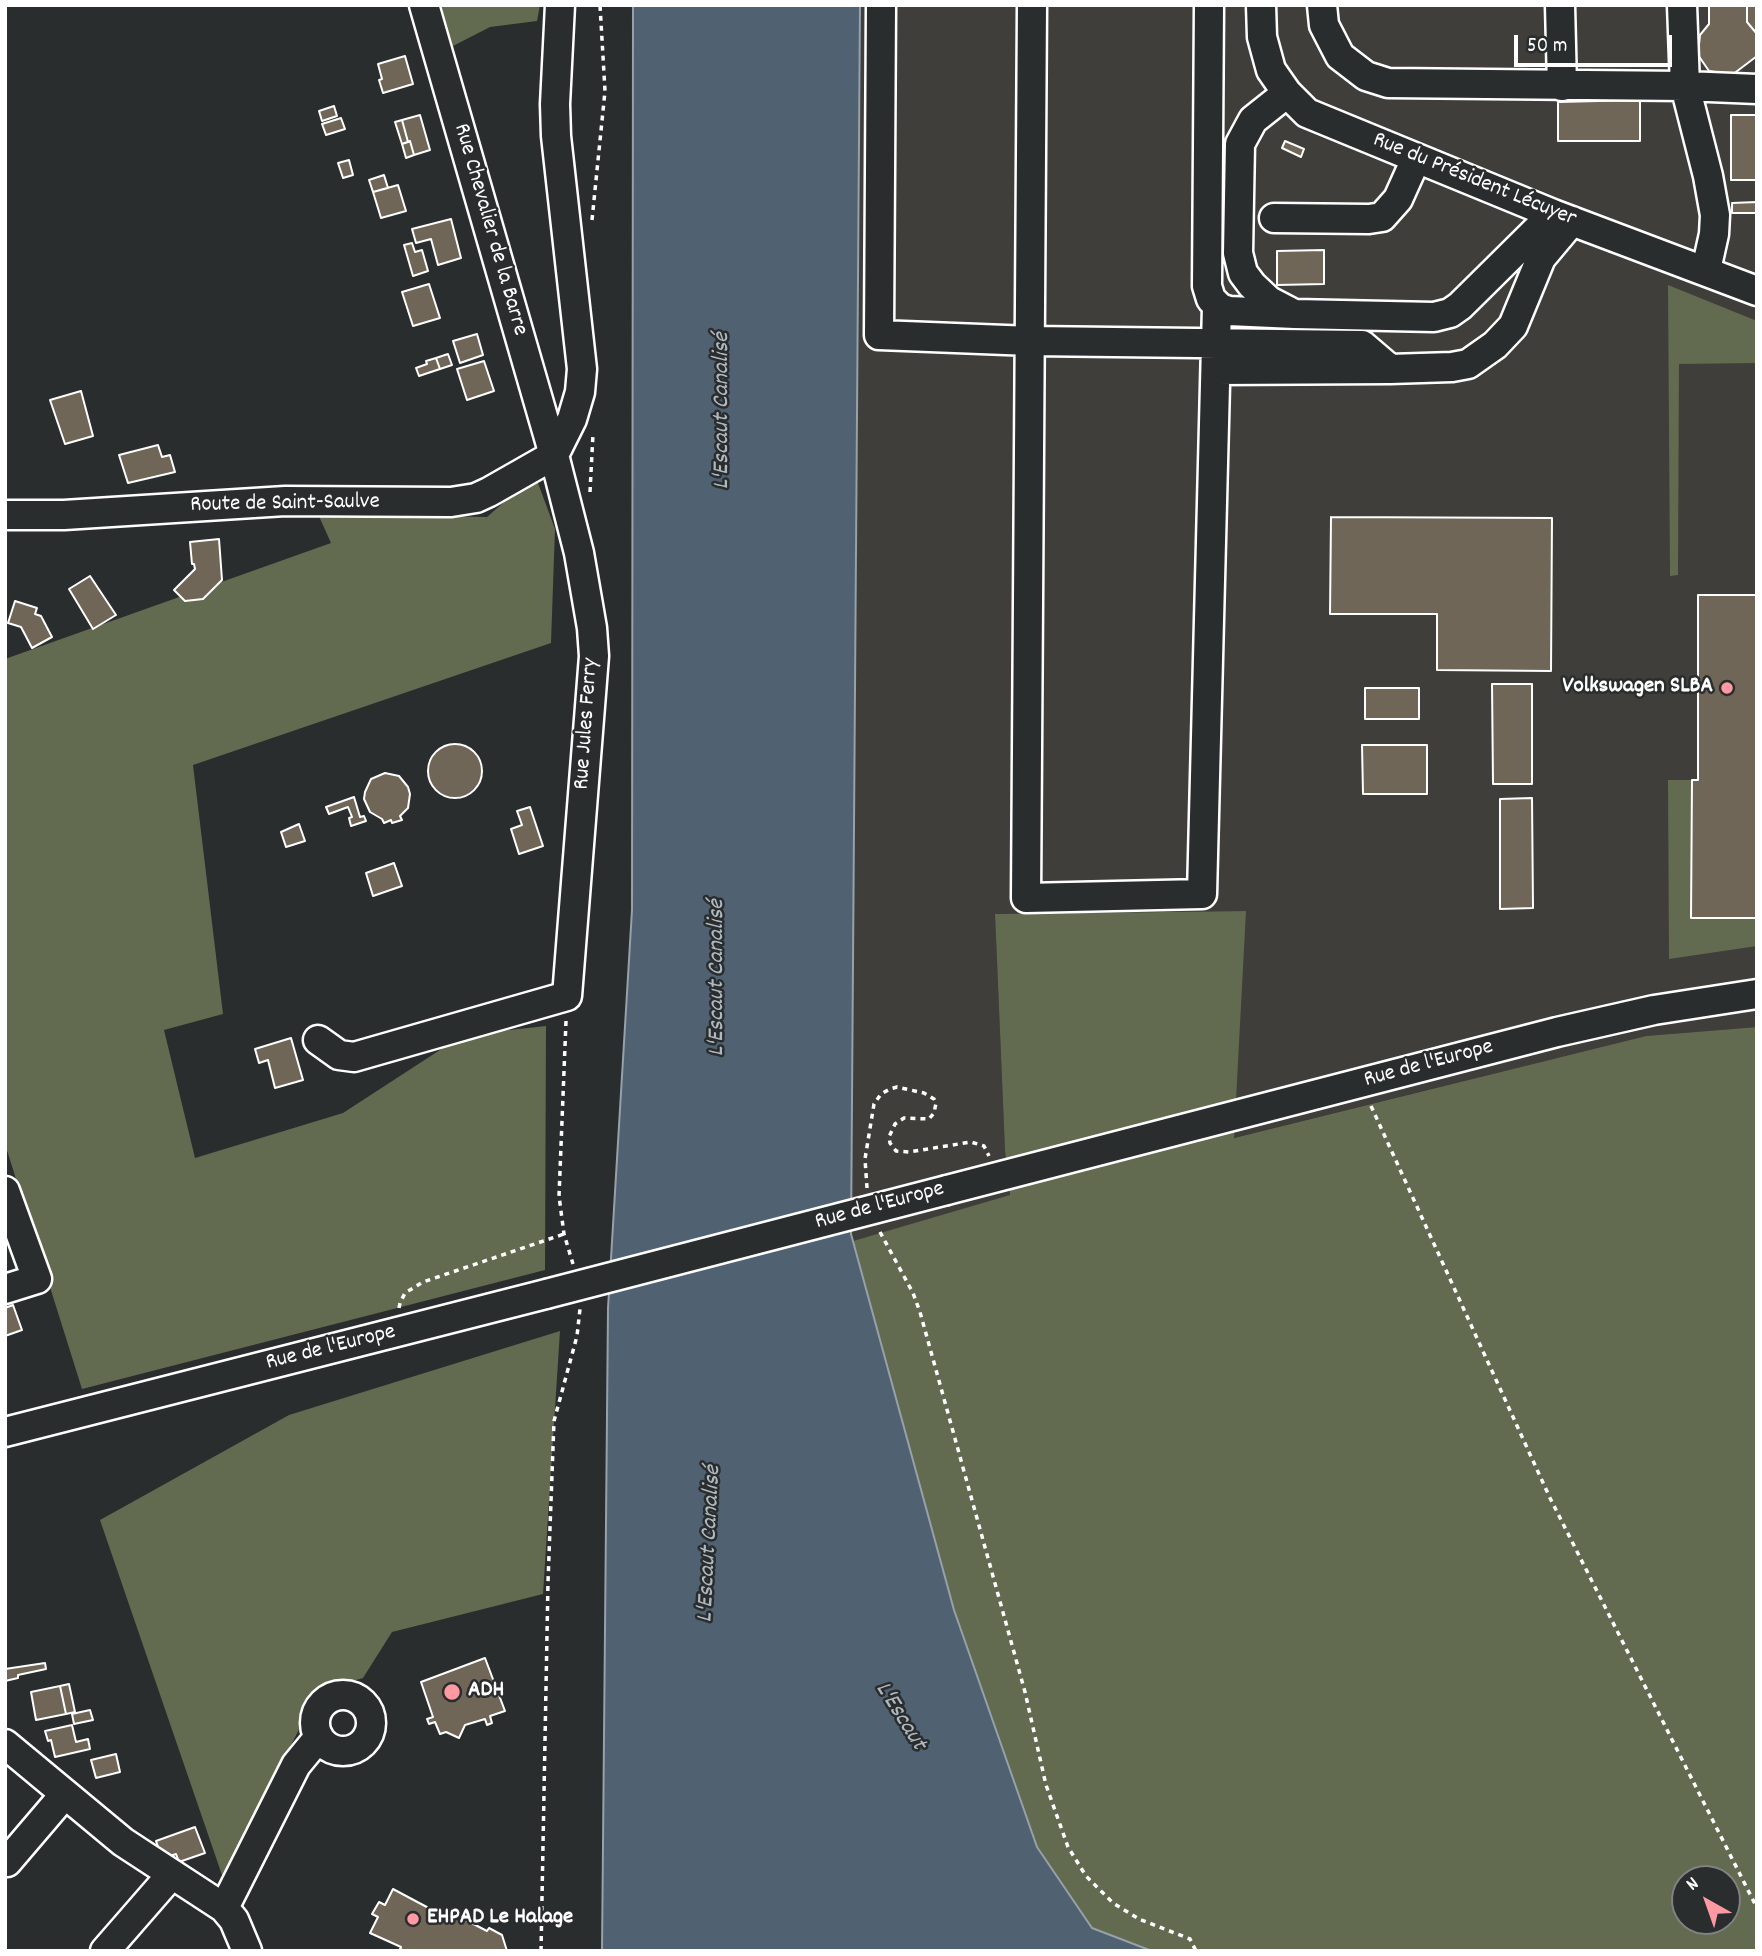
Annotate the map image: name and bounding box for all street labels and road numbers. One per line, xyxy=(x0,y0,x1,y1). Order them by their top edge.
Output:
street label: Rue Chevalier de la Barre xyxy=(446,121,532,339)
street label: Rue du Président Lécuyer xyxy=(1368,128,1580,234)
street label: Route de Saint-Saulve xyxy=(190,490,380,520)
street label: Rue Jules Ferry xyxy=(570,657,606,791)
street label: Rue de l'Europe xyxy=(1361,1035,1497,1095)
street label: Rue de l'Europe xyxy=(812,1177,948,1237)
street label: Rue de l'Europe xyxy=(263,1320,399,1378)

